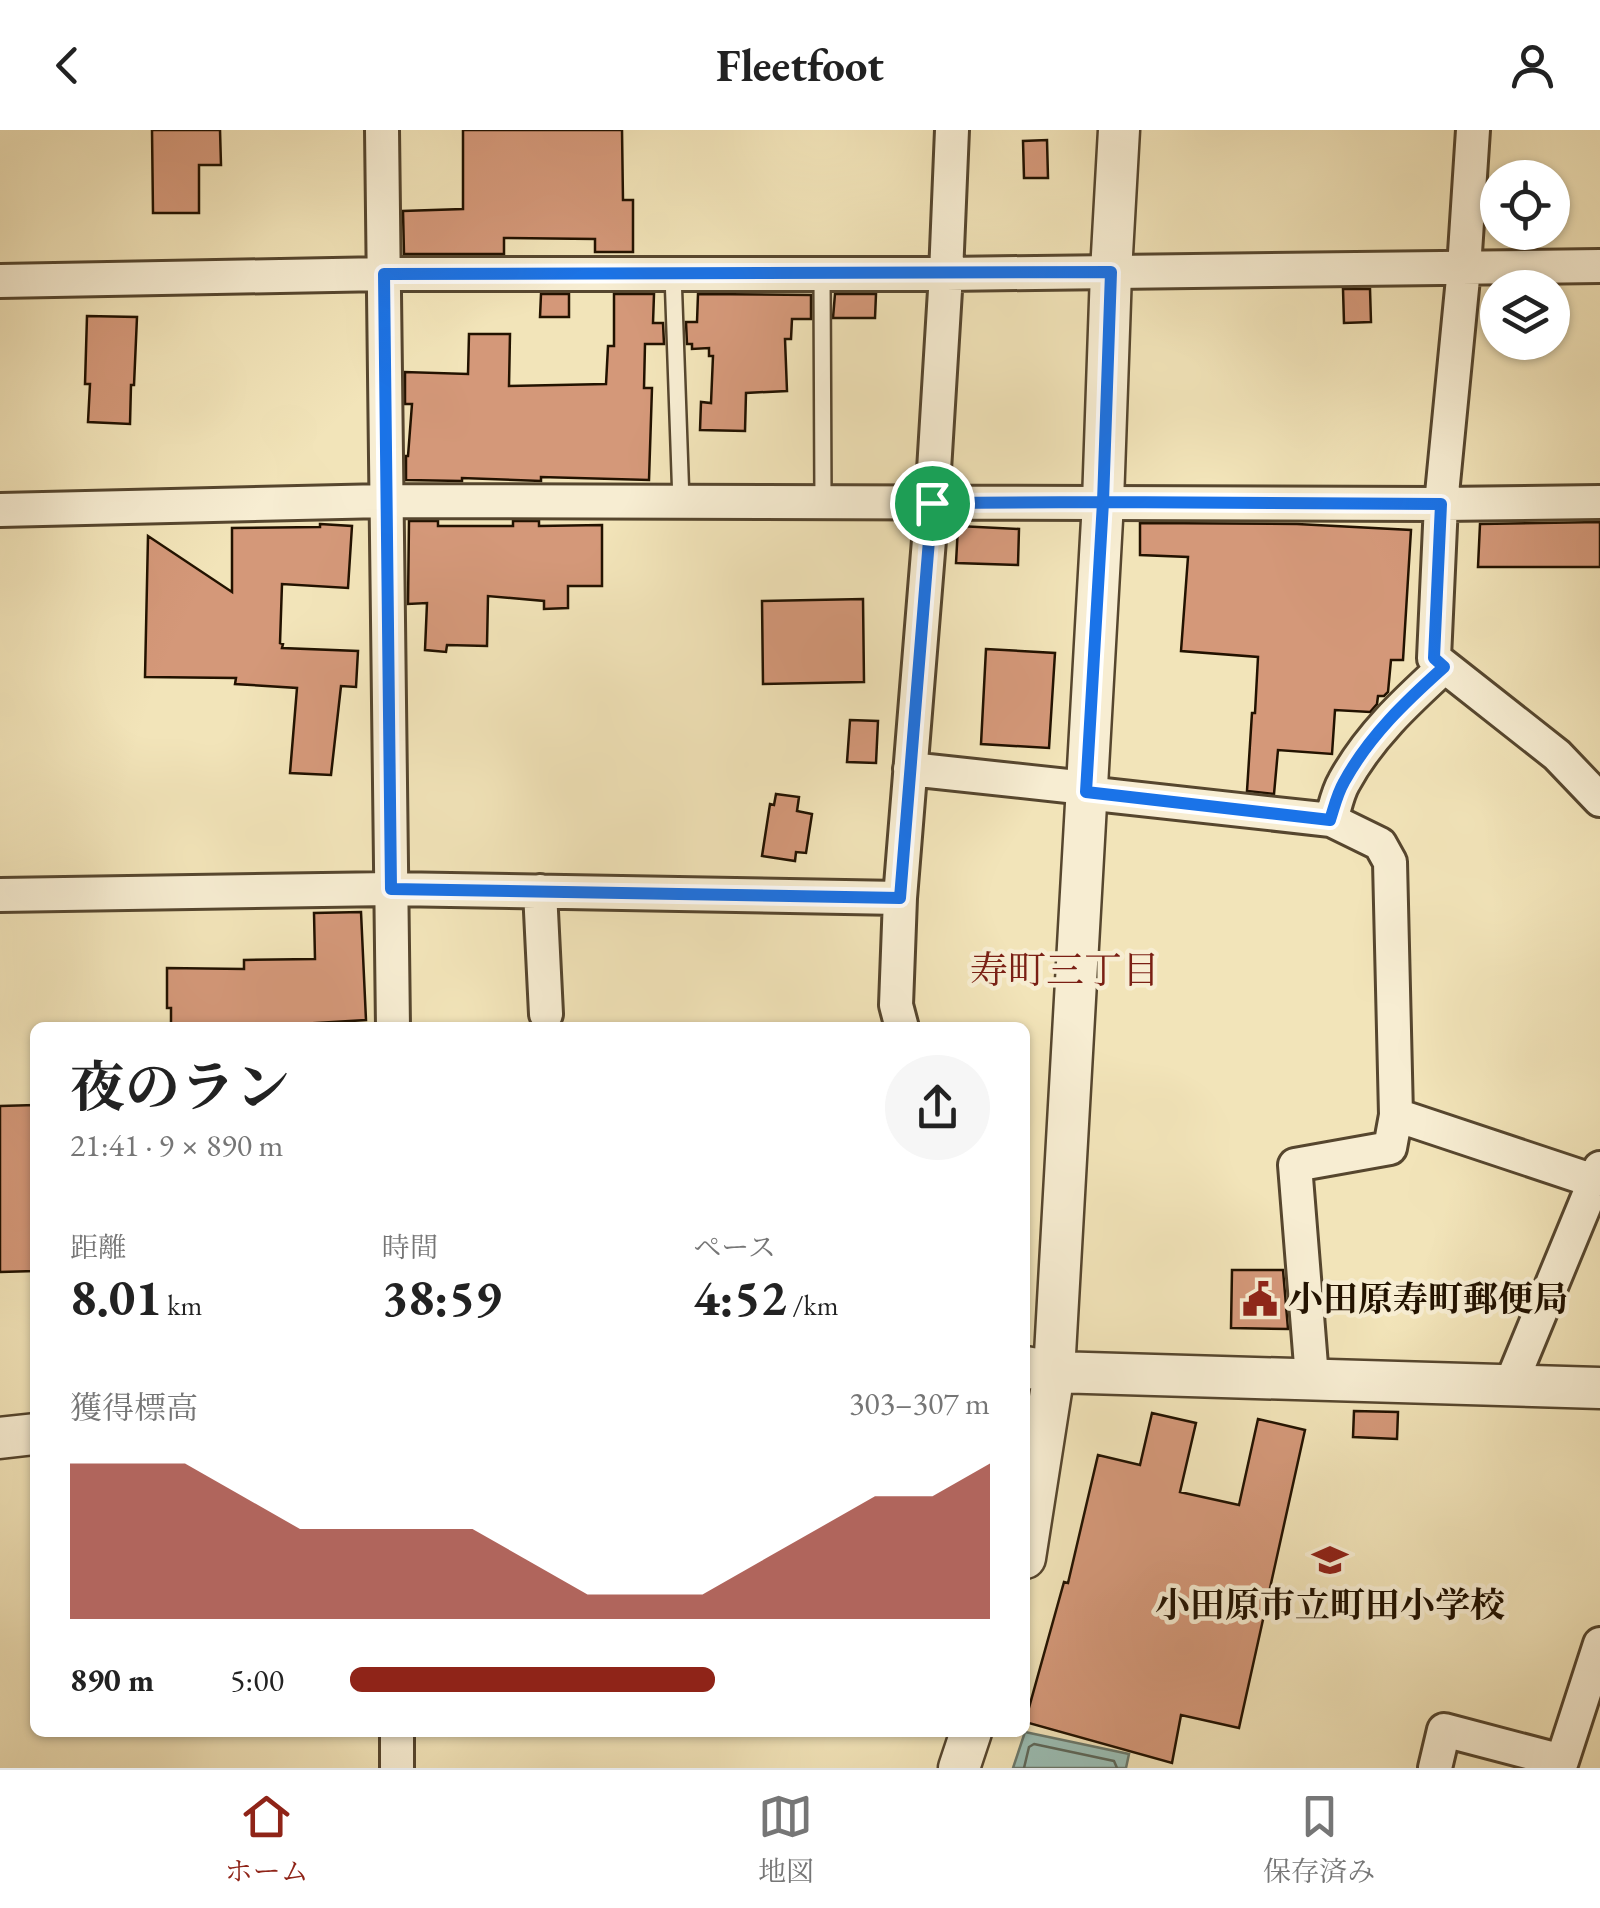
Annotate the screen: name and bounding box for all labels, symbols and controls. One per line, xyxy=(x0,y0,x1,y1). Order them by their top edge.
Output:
text: Fleetfoot xyxy=(716,36,884,94)
icon: back xyxy=(40,38,95,93)
icon: person xyxy=(1505,38,1560,93)
map controls xyxy=(1480,160,1570,360)
button: locate xyxy=(1480,160,1570,250)
button: layers xyxy=(1480,270,1570,360)
pin xyxy=(890,461,975,546)
icon: arrive xyxy=(905,476,960,531)
district label: 寿町三丁目 xyxy=(970,945,1160,994)
text: 夜のラン xyxy=(70,1051,290,1122)
button: share xyxy=(885,1055,990,1160)
text: 21:41 · 9 × 890 m xyxy=(70,1124,283,1166)
text: 距離 xyxy=(70,1229,126,1265)
text: 時間 xyxy=(382,1229,438,1265)
text: ペース xyxy=(693,1229,776,1265)
text: 8.01 xyxy=(70,1265,162,1330)
text: 38:59 xyxy=(382,1265,502,1330)
text: 4:52 xyxy=(693,1265,787,1330)
place label: 小田原寿町郵便局 xyxy=(1288,1276,1568,1321)
public building icon: 小田原寿町郵便局 xyxy=(1241,1280,1279,1318)
text: km xyxy=(162,1287,202,1323)
text: /km xyxy=(787,1287,838,1323)
text: 303–307 m xyxy=(849,1382,990,1424)
text: 獲得標高 xyxy=(70,1387,198,1429)
school or university icon: 小田原市立町田小学校 xyxy=(1311,1541,1349,1579)
place label: 小田原市立町田小学校 xyxy=(1155,1582,1505,1627)
text: 890 m xyxy=(70,1659,154,1701)
text: 5:00 xyxy=(230,1659,284,1701)
tab: ホーム xyxy=(225,1789,309,1889)
tab: 地図 xyxy=(758,1789,814,1889)
tab: 保存済み xyxy=(1263,1789,1375,1889)

